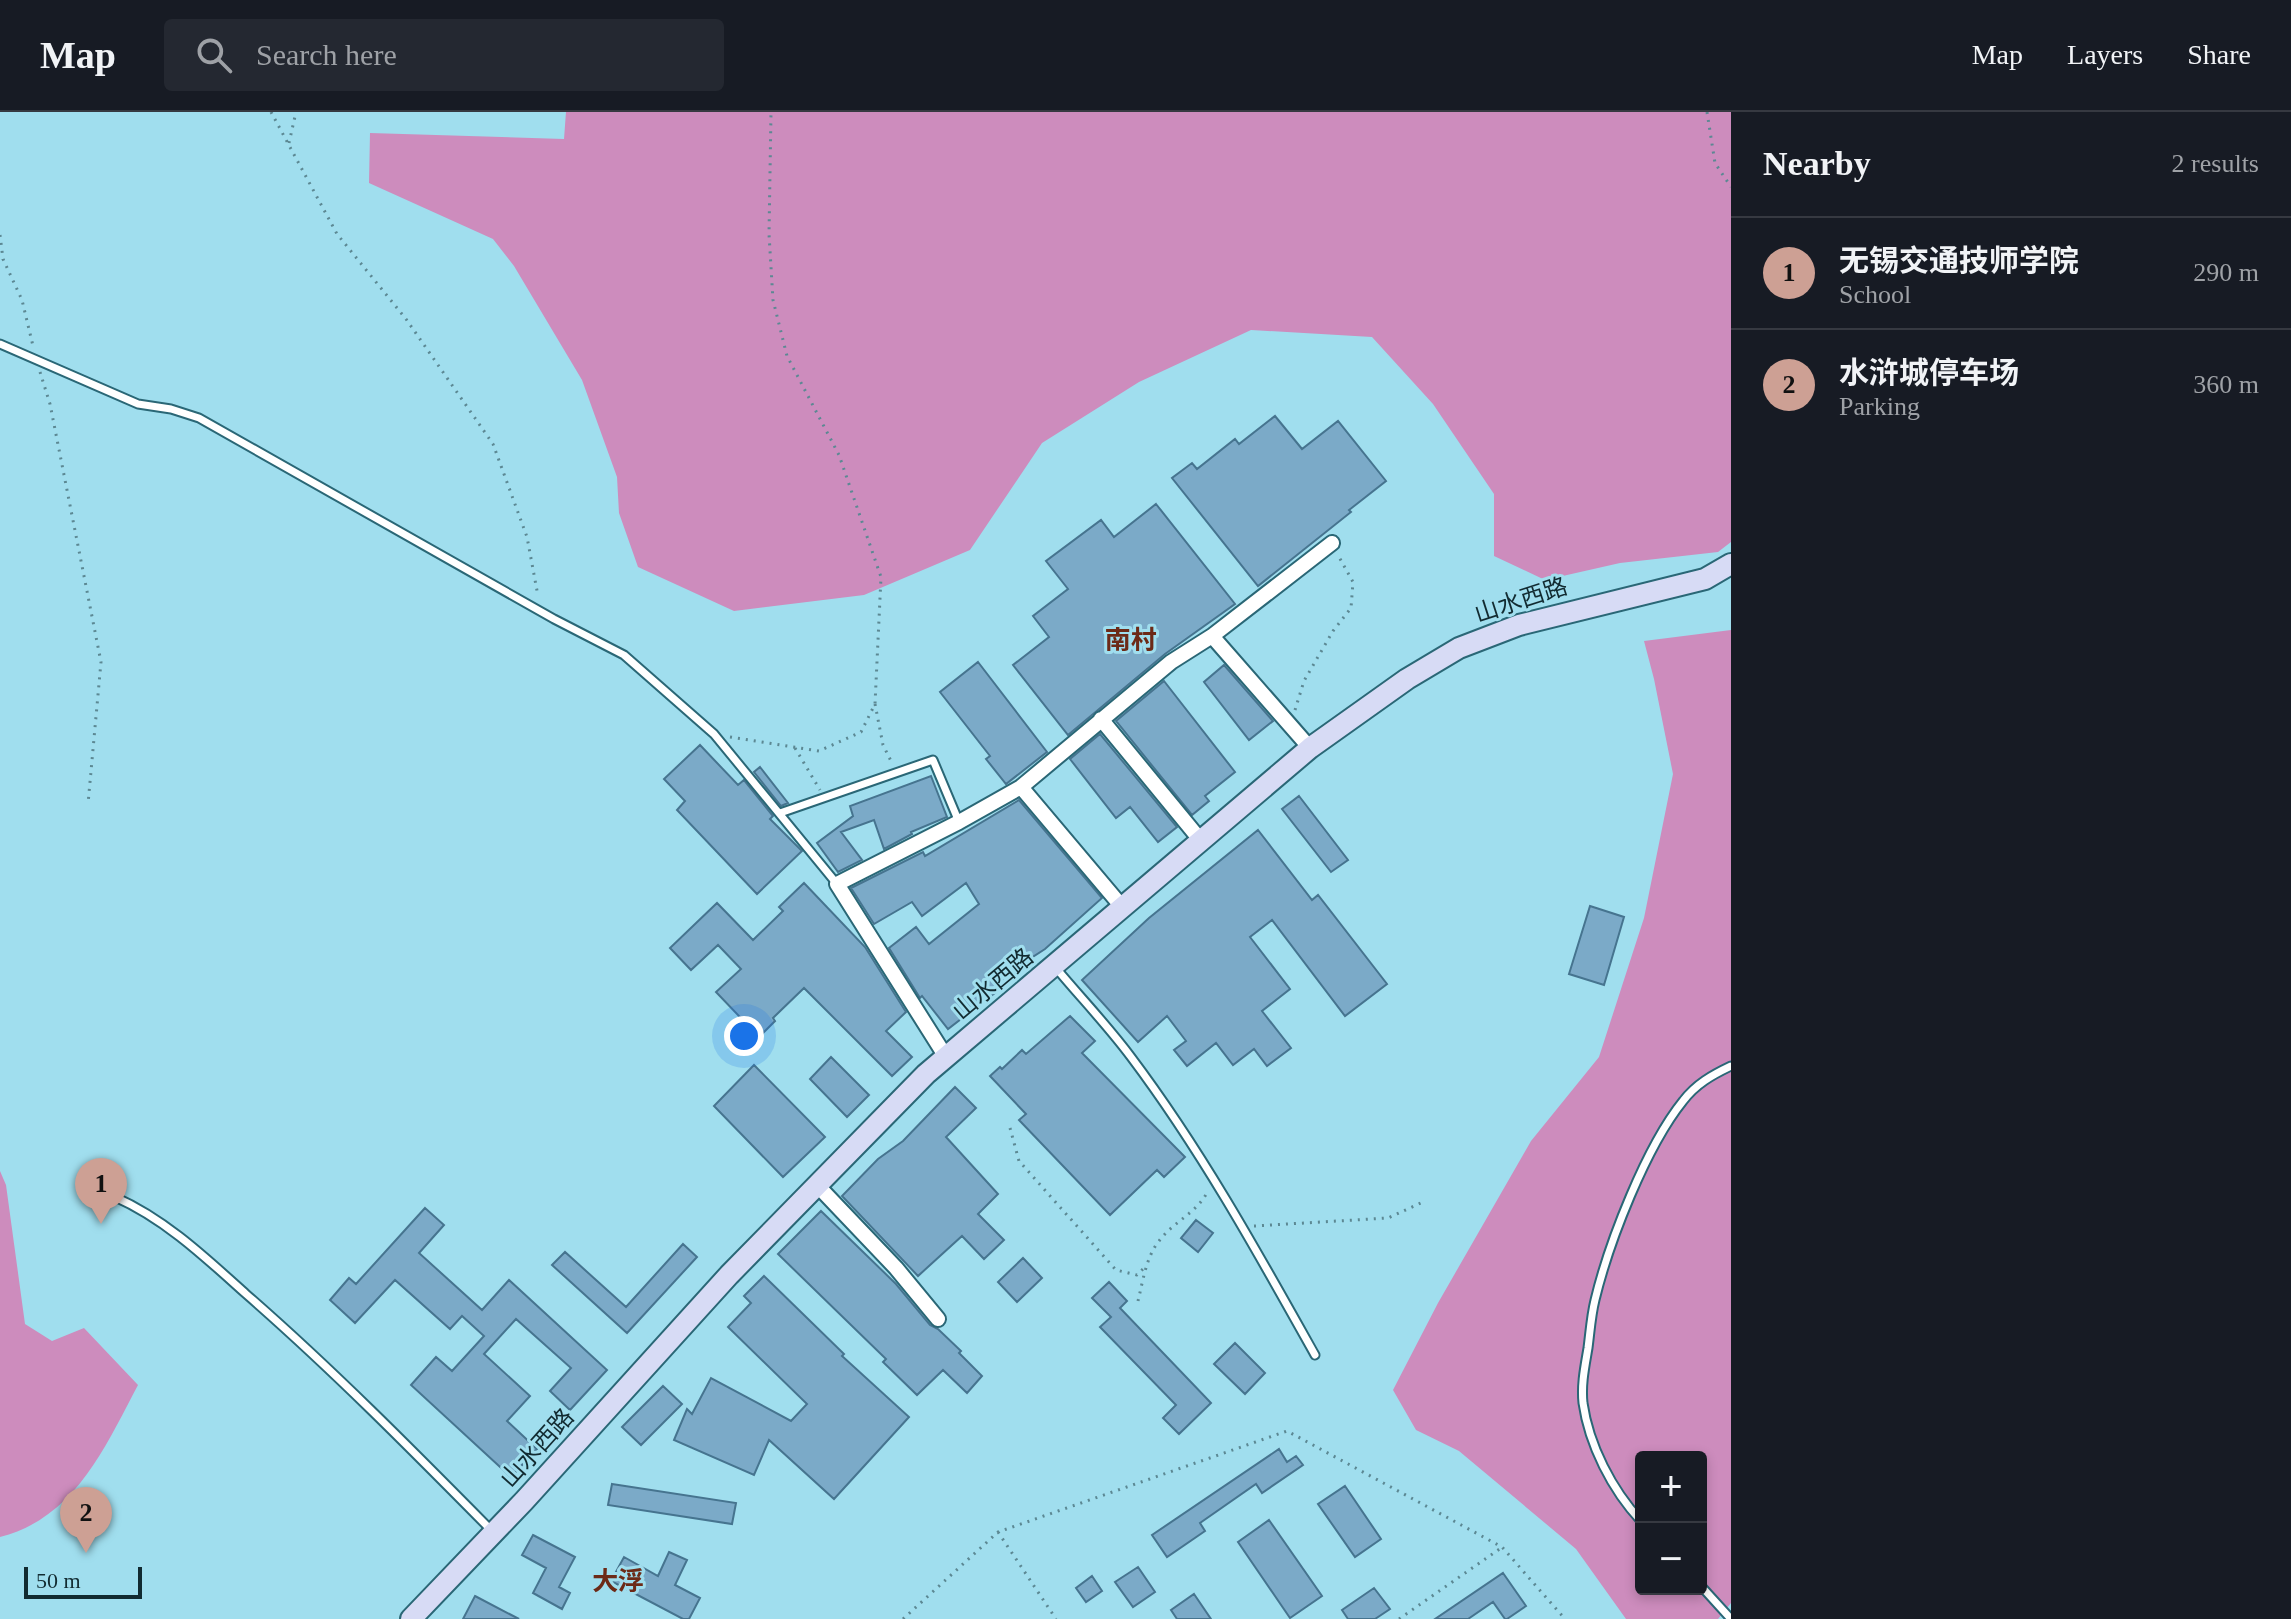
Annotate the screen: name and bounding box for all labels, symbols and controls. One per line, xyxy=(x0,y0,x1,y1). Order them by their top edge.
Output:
search box xyxy=(164,19,724,91)
icon: search xyxy=(192,33,236,77)
text: Map xyxy=(40,34,116,76)
text: Search here xyxy=(256,38,397,71)
text: Map xyxy=(1972,39,2023,70)
text: Layers xyxy=(2067,39,2143,70)
text: Share xyxy=(2187,39,2251,70)
text: Nearby xyxy=(1763,145,1871,182)
text: 2 results xyxy=(2172,149,2259,178)
text: 无锡交通技师学院 xyxy=(1839,244,2079,277)
text: 1 xyxy=(1783,258,1796,287)
text: 290 m xyxy=(2193,258,2259,287)
text: School xyxy=(1839,280,1911,309)
text: 水浒城停车场 xyxy=(1839,356,2019,389)
text: 2 xyxy=(1783,370,1796,399)
text: 360 m xyxy=(2193,370,2259,399)
text: Parking xyxy=(1839,392,1920,421)
street label: 山水西路 xyxy=(1471,573,1571,627)
district label: 南村 xyxy=(1105,626,1157,655)
street label: 山水西路 xyxy=(948,943,1038,1025)
your location xyxy=(724,1016,764,1056)
pin: 1 xyxy=(75,1158,127,1224)
street label: 山水西路 xyxy=(495,1404,579,1492)
map controls xyxy=(1635,1451,1707,1595)
button: + xyxy=(1635,1451,1707,1523)
pin: 2 xyxy=(60,1487,112,1553)
button: − xyxy=(1635,1523,1707,1595)
scale bar xyxy=(24,1563,142,1599)
district label: 大浮 xyxy=(592,1567,644,1596)
text: 50 m xyxy=(36,1568,81,1593)

